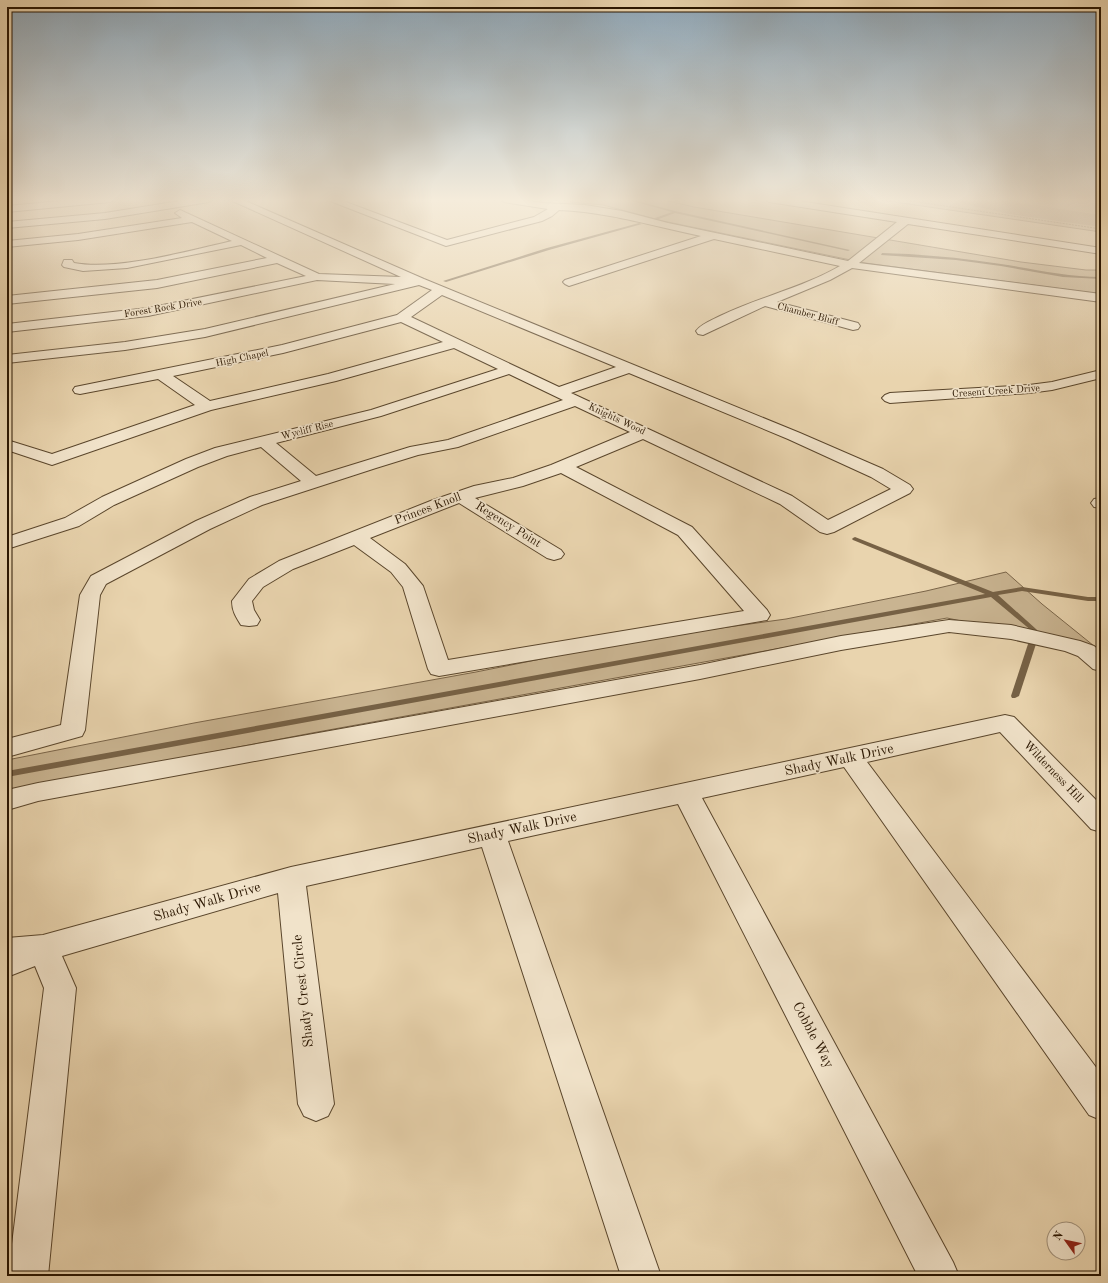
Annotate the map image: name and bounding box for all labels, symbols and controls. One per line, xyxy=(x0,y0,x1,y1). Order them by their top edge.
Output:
street label: Forest Rock Drive xyxy=(123,297,203,319)
street label: Chamber Bluff xyxy=(776,301,840,327)
street label: High Chapel xyxy=(215,347,270,368)
street label: Cresent Creek Drive xyxy=(952,383,1041,399)
street label: Knights Wood xyxy=(587,401,647,437)
street label: Wycliff Rise xyxy=(280,419,335,441)
street label: Princes Knoll xyxy=(393,491,463,527)
street label: Regency Point xyxy=(473,500,543,550)
street label: Wilderness Hill xyxy=(1021,739,1085,805)
street label: Shady Walk Drive xyxy=(783,742,895,778)
street label: Shady Walk Drive xyxy=(466,810,578,846)
street label: Shady Walk Drive xyxy=(152,880,262,924)
street label: Shady Crest Circle xyxy=(290,934,316,1048)
street label: Cobble Way xyxy=(790,1000,837,1071)
north arrow xyxy=(1046,1221,1086,1261)
text: N xyxy=(1052,1229,1066,1243)

